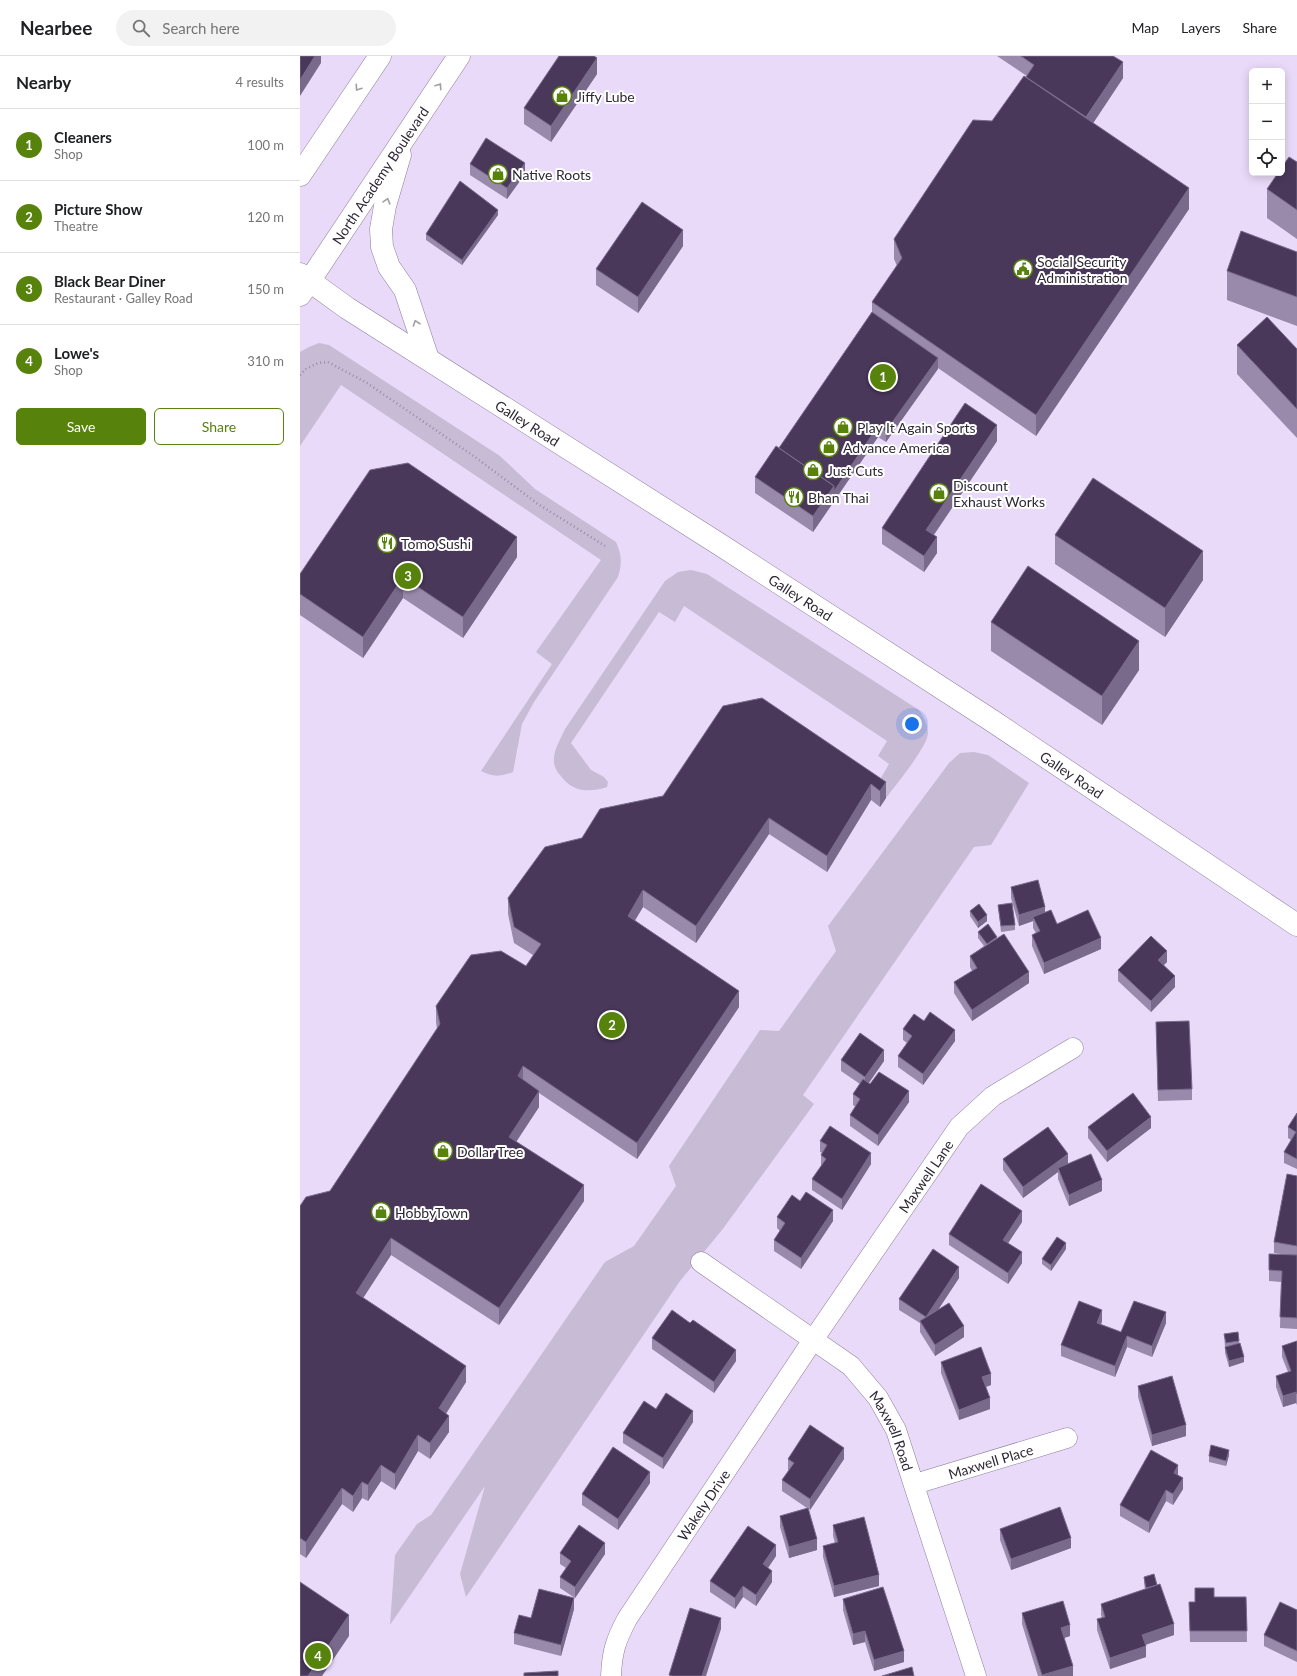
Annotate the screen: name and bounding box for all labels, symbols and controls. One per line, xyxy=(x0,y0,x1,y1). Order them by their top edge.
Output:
search box xyxy=(116,10,396,46)
text: Nearbee xyxy=(20,16,92,39)
icon: search xyxy=(130,17,152,39)
text: Search here xyxy=(162,19,240,37)
text: Map xyxy=(1131,19,1159,36)
text: Layers xyxy=(1181,19,1221,36)
text: Share xyxy=(1243,19,1277,36)
map controls xyxy=(1249,68,1285,176)
button: + xyxy=(1249,68,1285,104)
text: Nearby xyxy=(16,72,71,93)
text: 4 results xyxy=(236,74,284,90)
one-way arrow xyxy=(434,83,441,90)
one-way arrow xyxy=(356,84,363,91)
shop icon: Jiffy Lube xyxy=(551,85,573,107)
place label: Jiffy Lube xyxy=(576,88,635,105)
street label: North Academy Boulevard xyxy=(328,103,432,247)
button: − xyxy=(1249,104,1285,140)
text: Cleaners xyxy=(54,128,112,146)
text: 1 xyxy=(25,137,33,153)
text: 100 m xyxy=(247,137,284,153)
button: locate xyxy=(1249,140,1285,176)
text: Shop xyxy=(54,146,83,162)
shop icon: Native Roots xyxy=(487,163,509,185)
place label: Native Roots xyxy=(512,166,591,183)
one-way arrow xyxy=(382,198,391,205)
text: Picture Show xyxy=(54,200,142,218)
text: 2 xyxy=(25,209,33,225)
text: 120 m xyxy=(247,209,284,225)
text: Theatre xyxy=(54,218,98,234)
place label: Social Security Administration xyxy=(1037,253,1128,286)
public building icon: Social Security Administration xyxy=(1012,258,1034,280)
text: Black Bear Diner xyxy=(54,272,165,290)
text: 3 xyxy=(25,281,33,297)
text: 150 m xyxy=(247,281,284,297)
text: Restaurant · Galley Road xyxy=(54,290,193,306)
one-way arrow xyxy=(412,319,421,326)
text: Lowe's xyxy=(54,344,99,362)
text: 4 xyxy=(25,353,33,369)
text: 310 m xyxy=(247,353,284,369)
text: Shop xyxy=(54,362,83,378)
pin: 1 xyxy=(870,362,896,392)
street label: Galley Road xyxy=(493,396,563,449)
button: Save xyxy=(16,408,146,445)
button: Share xyxy=(154,408,284,445)
shop icon: Play It Again Sports xyxy=(832,416,854,438)
place label: Play It Again Sports xyxy=(857,419,976,436)
shop icon: Advance America xyxy=(818,436,840,458)
place label: Advance America xyxy=(843,439,950,456)
shop icon: Just Cuts xyxy=(802,459,824,481)
place label: Just Cuts xyxy=(827,462,883,479)
place label: Discount Exhaust Works xyxy=(953,477,1045,510)
shop icon: Discount Exhaust Works xyxy=(928,482,950,504)
restaurant icon: Bhan Thai xyxy=(783,486,805,508)
place label: Bhan Thai xyxy=(808,489,869,506)
restaurant icon: Tomo Sushi xyxy=(376,532,398,554)
place label: Tomo Sushi xyxy=(401,535,471,552)
pin: 3 xyxy=(395,561,421,591)
street label: Galley Road xyxy=(766,570,836,624)
your location xyxy=(902,714,922,734)
street label: Galley Road xyxy=(1037,747,1107,802)
pin: 2 xyxy=(599,1010,625,1040)
street label: Maxwell Lane xyxy=(894,1136,956,1216)
shop icon: Dollar Tree xyxy=(432,1140,454,1162)
place label: Dollar Tree xyxy=(457,1143,523,1160)
shop icon: HobbyTown xyxy=(370,1201,392,1223)
place label: HobbyTown xyxy=(395,1204,468,1221)
street label: Maxwell Road xyxy=(867,1387,917,1473)
street label: Maxwell Place xyxy=(946,1440,1035,1482)
street label: Wakely Drive xyxy=(673,1466,733,1544)
pin: 4 xyxy=(305,1641,331,1671)

